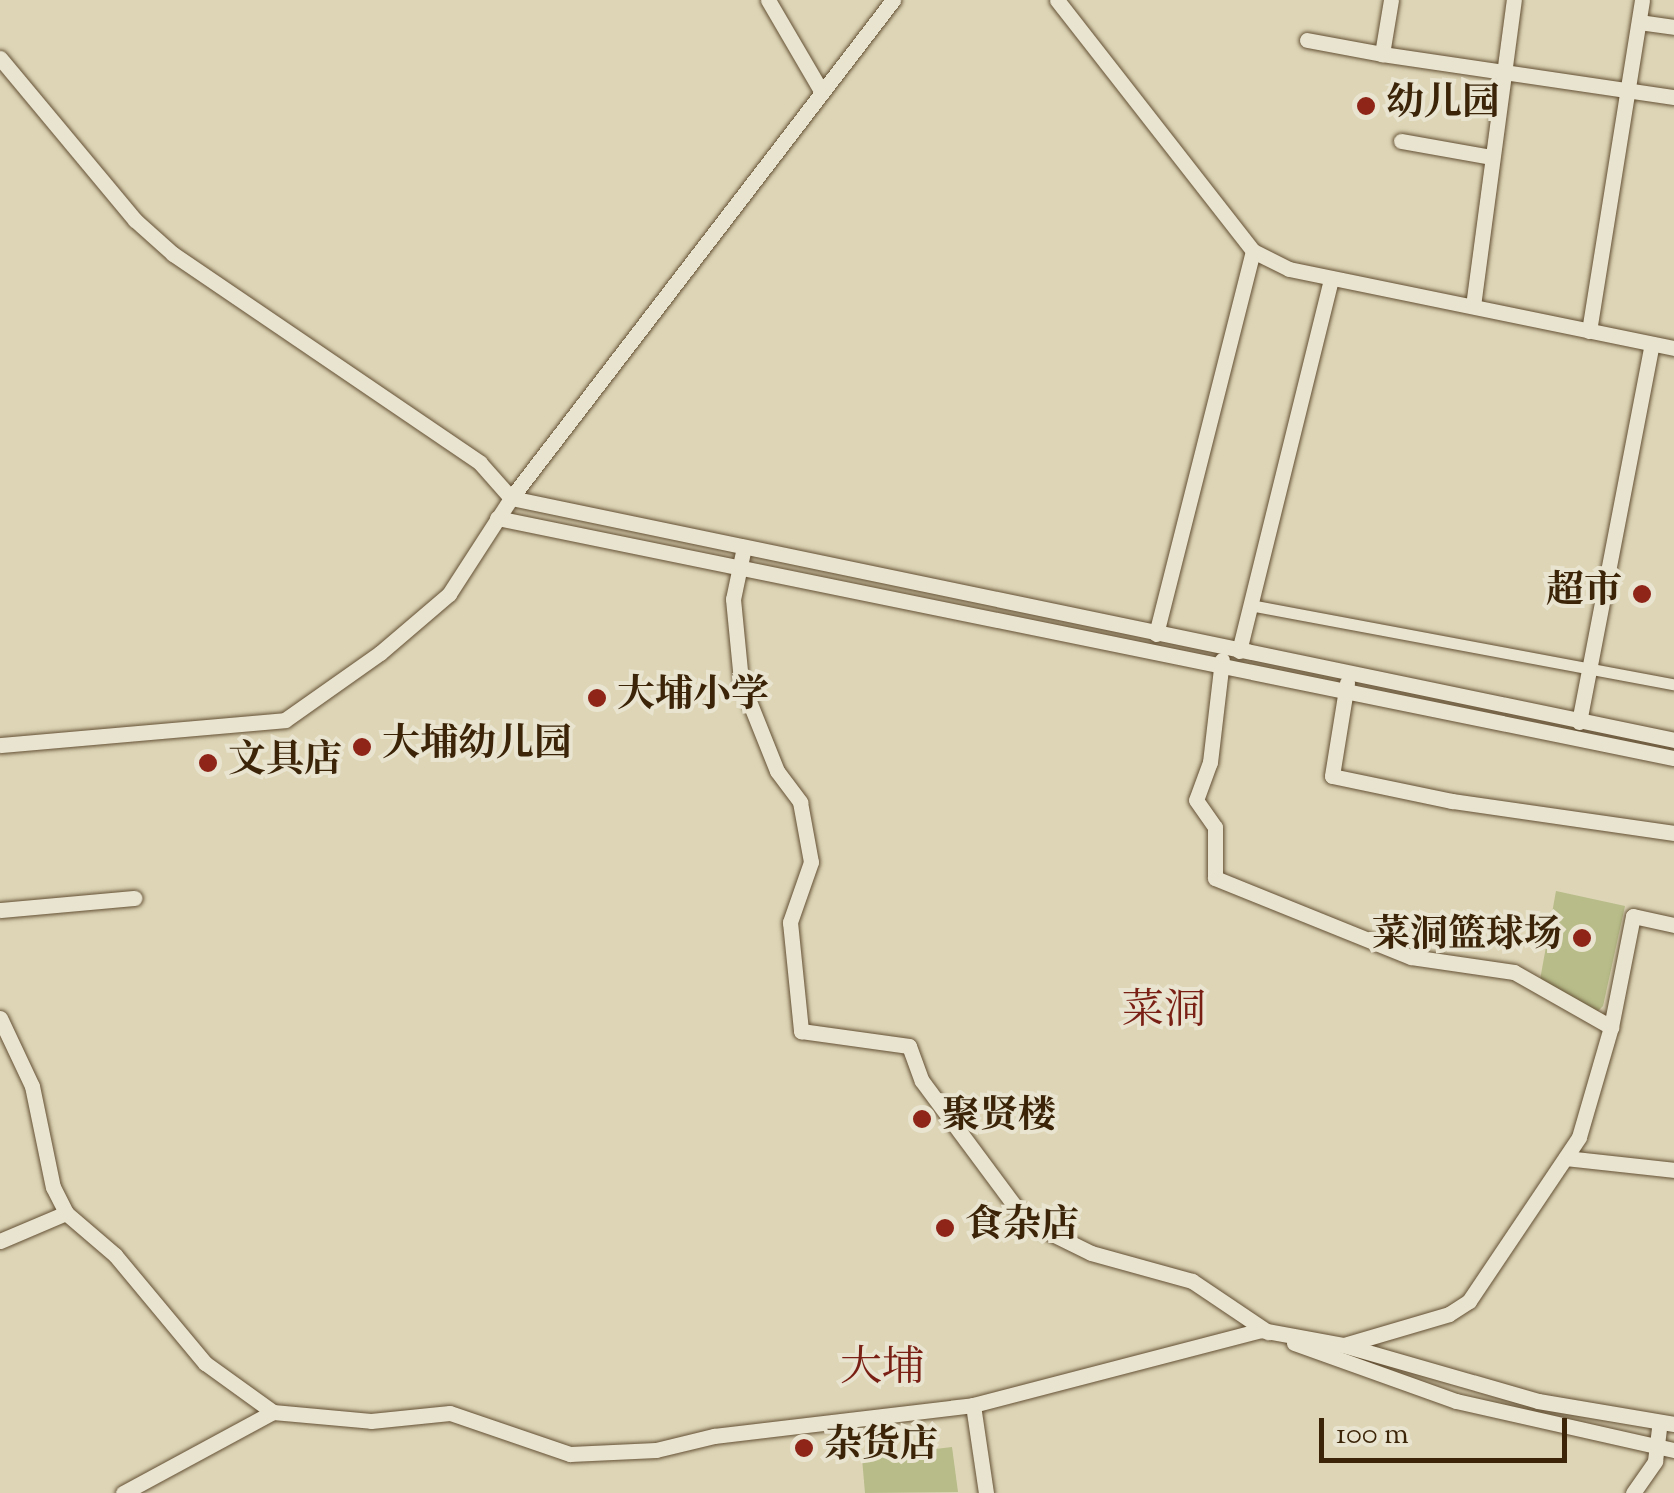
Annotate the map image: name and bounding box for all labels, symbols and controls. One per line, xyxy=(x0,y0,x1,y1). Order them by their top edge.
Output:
place label: 幼儿园 xyxy=(1386,83,1500,129)
marker: 幼儿园 xyxy=(1355,95,1377,117)
place label: 超市 xyxy=(1546,571,1622,617)
marker: 超市 xyxy=(1631,583,1653,605)
place label: 大埔小学 xyxy=(617,675,769,721)
marker: 大埔小学 xyxy=(586,687,608,709)
place label: 大埔幼儿园 xyxy=(382,724,572,770)
marker: 大埔幼儿园 xyxy=(351,736,373,758)
place label: 文具店 xyxy=(228,740,342,786)
marker: 文具店 xyxy=(197,752,219,774)
place label: 菜洞篮球场 xyxy=(1372,915,1562,961)
marker: 菜洞篮球场 xyxy=(1571,927,1593,949)
district label: 菜洞 xyxy=(1122,988,1206,1038)
place label: 聚贤楼 xyxy=(942,1096,1056,1142)
marker: 聚贤楼 xyxy=(911,1108,933,1130)
place label: 食杂店 xyxy=(965,1205,1079,1251)
marker: 食杂店 xyxy=(934,1217,956,1239)
district label: 大埔 xyxy=(840,1345,924,1395)
scale bar xyxy=(1324,1398,1572,1460)
text: 100 m xyxy=(1336,1414,1409,1457)
place label: 杂货店 xyxy=(824,1425,938,1471)
marker: 杂货店 xyxy=(793,1437,815,1459)

